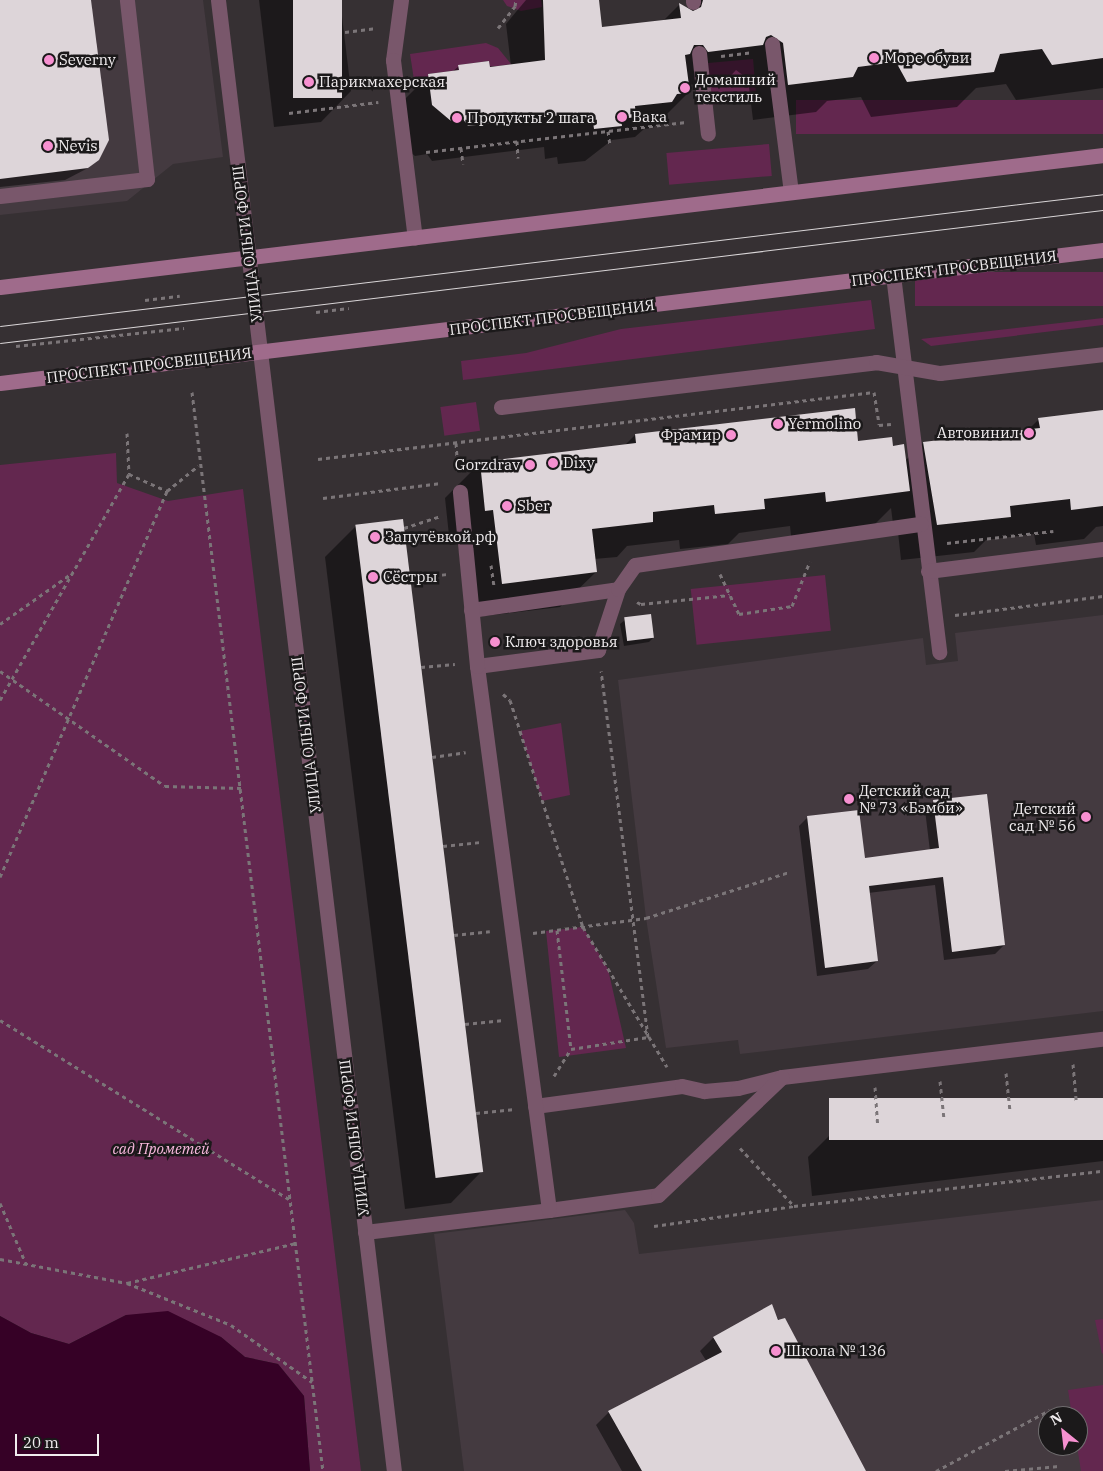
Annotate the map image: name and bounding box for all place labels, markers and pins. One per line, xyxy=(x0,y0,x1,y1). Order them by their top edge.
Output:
place label: Море обуви xyxy=(884,49,969,67)
place label: Severny xyxy=(59,51,116,69)
marker: Море обуви xyxy=(868,52,880,64)
marker: Severny xyxy=(43,54,55,66)
place label: Домашний текстиль xyxy=(695,70,776,105)
place label: Парикмахерская xyxy=(319,73,445,91)
marker: Парикмахерская xyxy=(303,76,315,88)
marker: Домашний текстиль xyxy=(679,82,691,94)
place label: Вака xyxy=(632,108,667,126)
place label: Продукты 2 шага xyxy=(467,109,595,127)
marker: Вака xyxy=(616,111,628,123)
marker: Продукты 2 шага xyxy=(451,112,463,124)
place label: Nevis xyxy=(58,137,98,155)
marker: Nevis xyxy=(42,140,54,152)
place label: Yermolino xyxy=(788,415,861,433)
marker: Yermolino xyxy=(772,418,784,430)
place label: Автовинил xyxy=(937,424,1019,442)
place label: Фрамир xyxy=(661,426,721,444)
marker: Автовинил xyxy=(1023,427,1035,439)
marker: Фрамир xyxy=(725,429,737,441)
place label: Dixy xyxy=(563,454,595,472)
place label: Gorzdrav xyxy=(455,456,520,474)
marker: Dixy xyxy=(547,457,559,469)
marker: Gorzdrav xyxy=(524,459,536,471)
place label: Sber xyxy=(517,497,550,515)
marker: Sber xyxy=(501,500,513,512)
place label: Запутёвкой.рф xyxy=(385,528,496,546)
marker: Запутёвкой.рф xyxy=(369,531,381,543)
place label: Сёстры xyxy=(383,568,438,586)
marker: Сёстры xyxy=(367,571,379,583)
place label: Ключ здоровья xyxy=(505,633,618,651)
marker: Ключ здоровья xyxy=(489,636,501,648)
place label: Детский сад № 73 «Бэмби» xyxy=(859,781,963,816)
marker: Детский сад № 73 «Бэмби» xyxy=(843,793,855,805)
place label: Детский сад № 56 xyxy=(1009,799,1076,834)
marker: Детский сад № 56 xyxy=(1080,811,1092,823)
place label: Школа № 136 xyxy=(786,1342,886,1360)
marker: Школа № 136 xyxy=(770,1345,782,1357)

